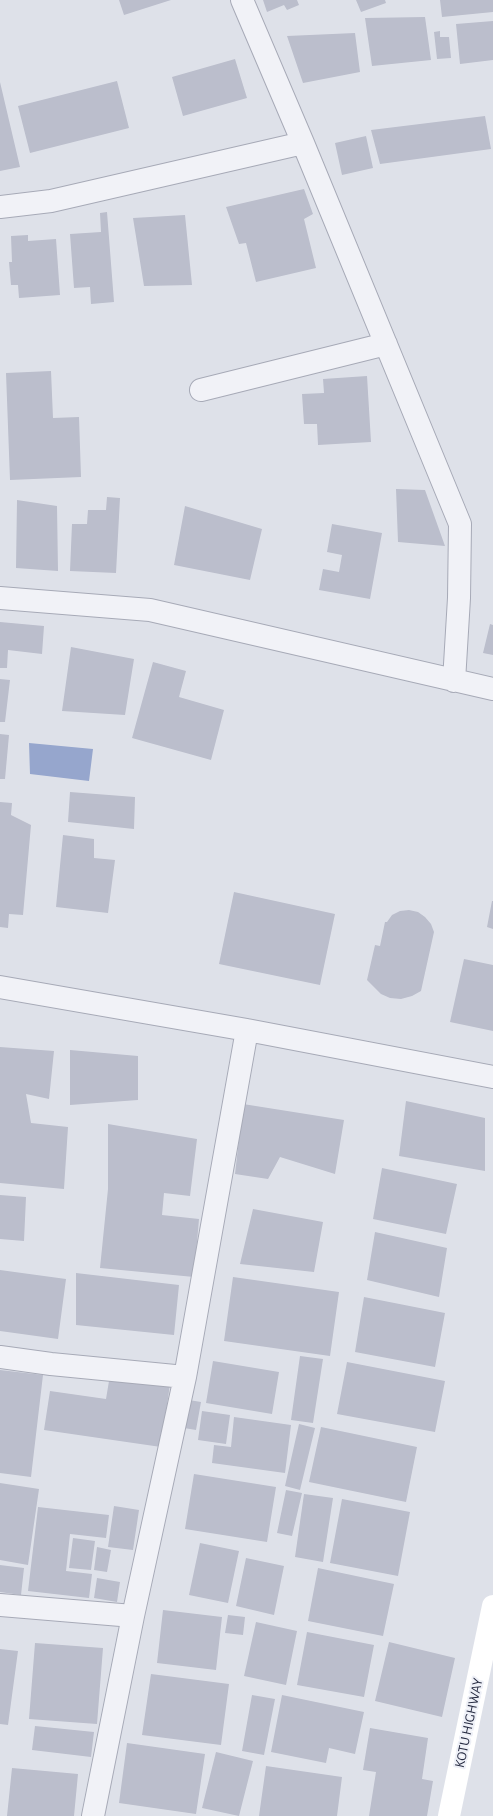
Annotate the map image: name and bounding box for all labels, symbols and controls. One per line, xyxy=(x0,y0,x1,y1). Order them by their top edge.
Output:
street label: KOTU HIGHWAY xyxy=(451,1677,487,1769)

